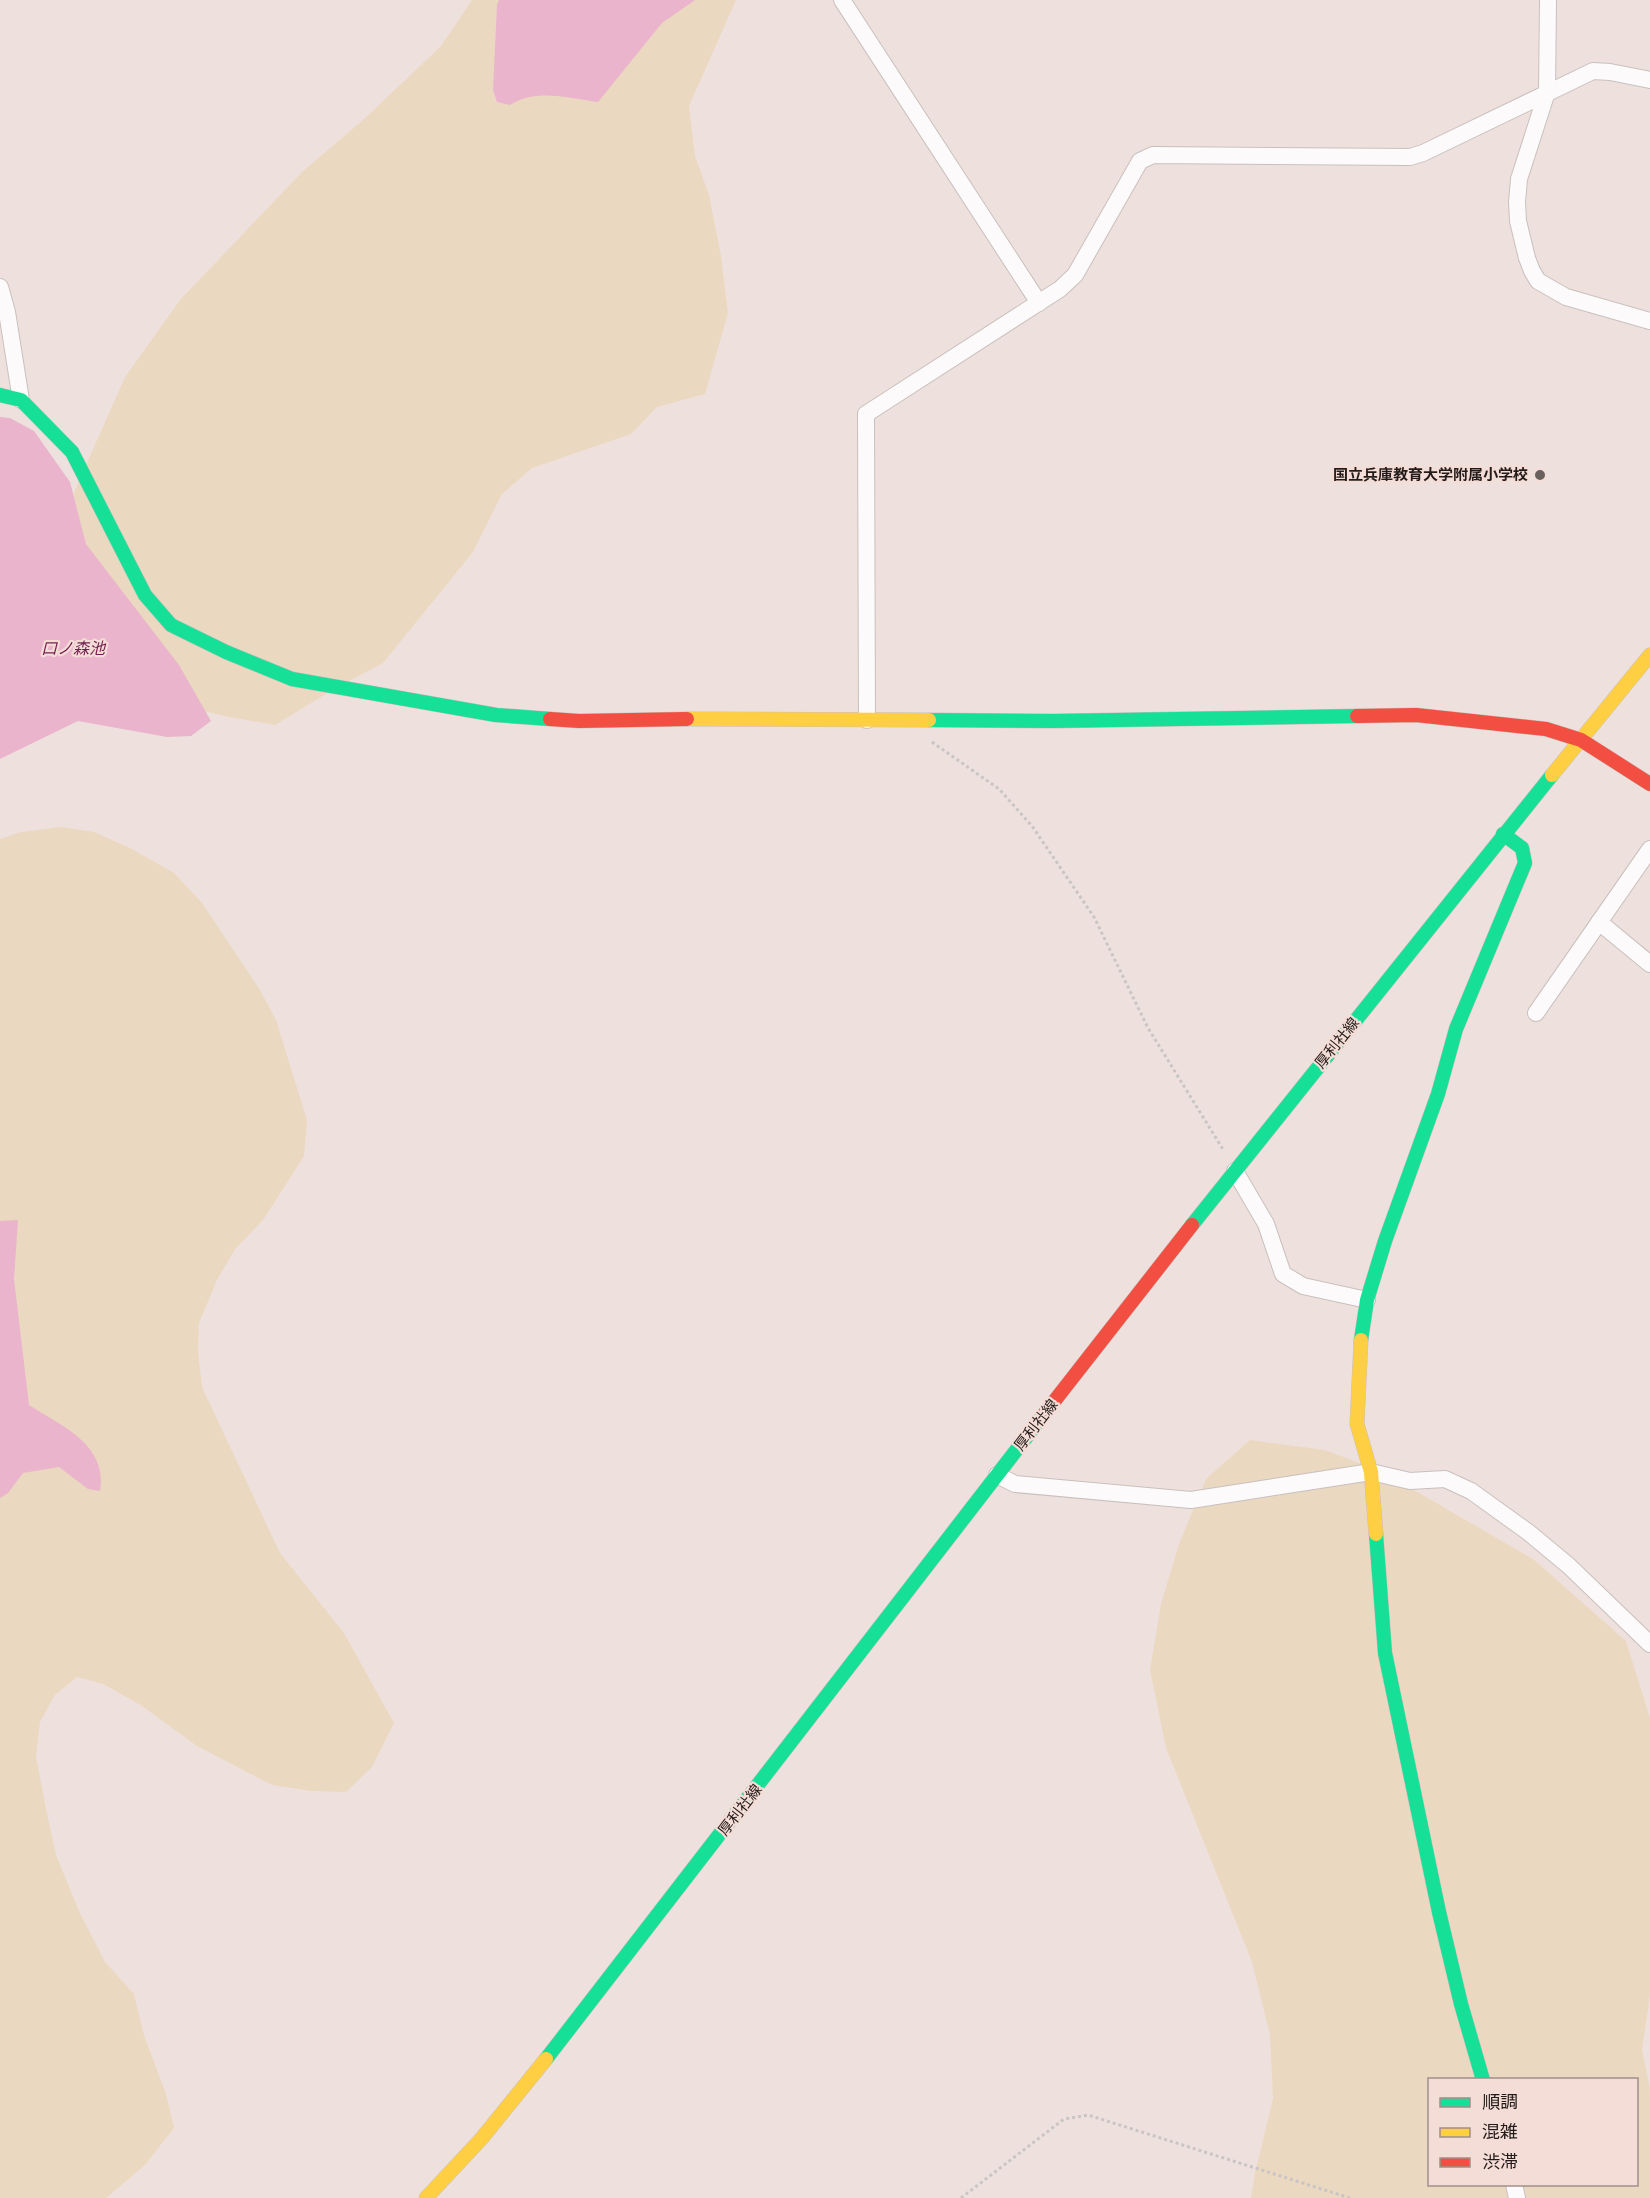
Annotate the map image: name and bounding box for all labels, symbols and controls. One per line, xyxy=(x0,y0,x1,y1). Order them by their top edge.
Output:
place label: 国立兵庫教育大学附属小学校 xyxy=(1333,466,1528,484)
marker: 国立兵庫教育大学附属小学校 xyxy=(1533,468,1547,482)
water label: 口ノ森池 xyxy=(41,639,107,658)
street label: 厚利社線 xyxy=(1311,1014,1363,1072)
street label: 厚利社線 xyxy=(1010,1396,1062,1454)
street label: 厚利社線 xyxy=(714,1781,766,1839)
legend xyxy=(1428,2078,1638,2186)
text: 順調 xyxy=(1482,2091,1518,2112)
text: 混雑 xyxy=(1482,2121,1518,2142)
text: 渋滞 xyxy=(1482,2151,1518,2172)

